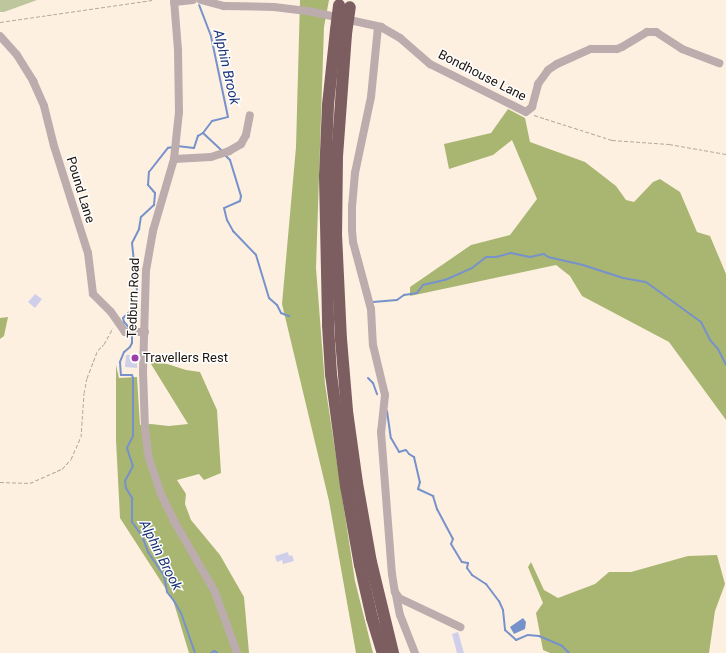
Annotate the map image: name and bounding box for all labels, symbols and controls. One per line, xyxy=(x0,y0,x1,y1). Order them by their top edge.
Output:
water label: Alphin Brook xyxy=(210,28,244,106)
street label: Bondhouse Lane xyxy=(435,47,529,105)
street label: Pound Lane xyxy=(63,155,97,225)
street label: Tedburn Road xyxy=(125,258,143,338)
place label: Travellers Rest xyxy=(143,350,228,366)
marker: Travellers Rest xyxy=(130,353,140,363)
water label: Alphin Brook xyxy=(136,517,186,593)

